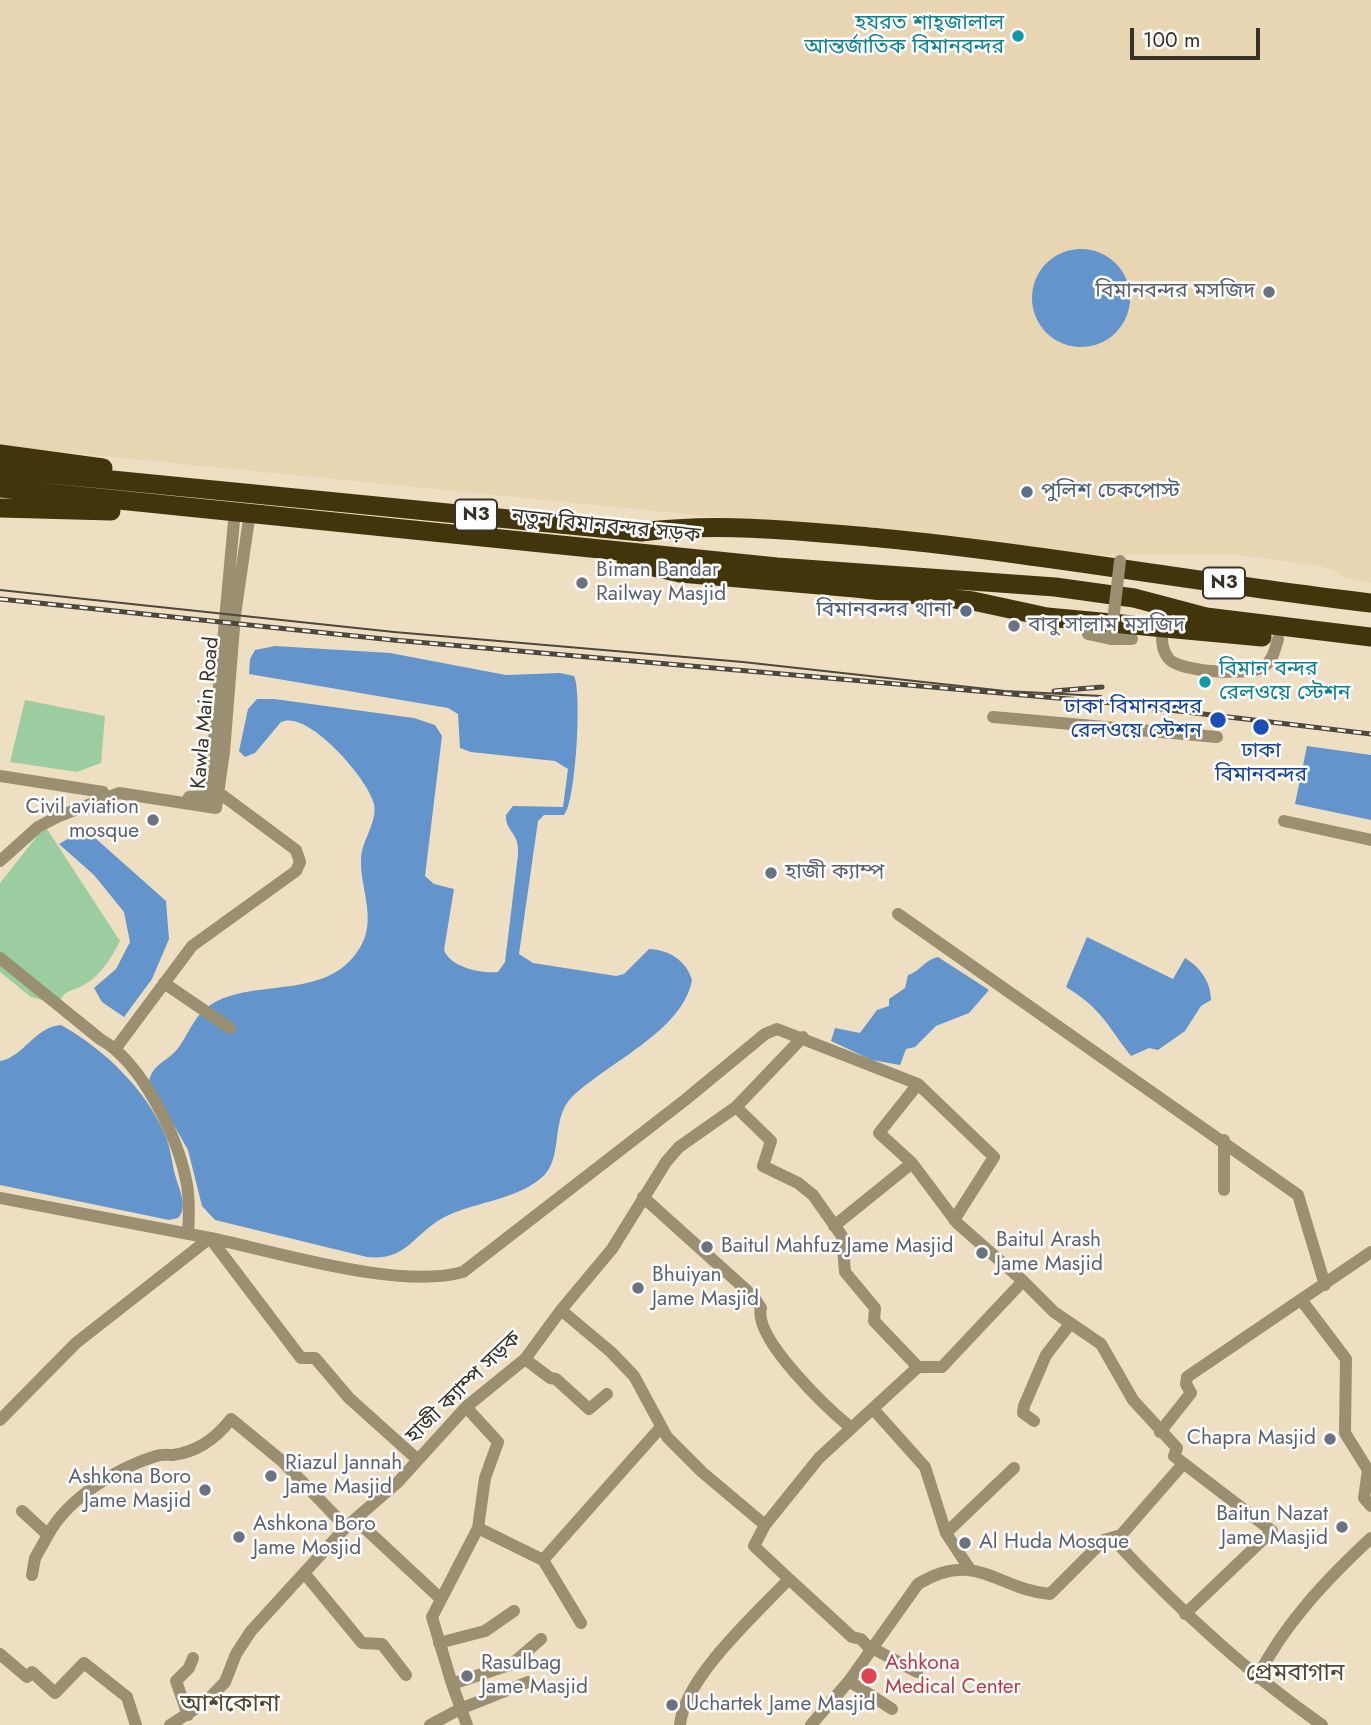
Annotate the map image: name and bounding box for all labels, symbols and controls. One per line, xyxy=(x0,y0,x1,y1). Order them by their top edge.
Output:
place label: হযরত শাহ্‌জালাল আন্তর্জাতিক বিমানবন্দর xyxy=(804,11,1004,61)
scale bar xyxy=(1133,14,1262,58)
text: 100 m xyxy=(1143,25,1200,55)
marker: হযরত শাহ্‌জালাল আন্তর্জাতিক বিমানবন্দর xyxy=(1010,28,1026,44)
place label: বিমানবন্দর মসজিদ xyxy=(1095,279,1255,305)
marker: বিমানবন্দর মসজিদ xyxy=(1261,284,1277,300)
place label: পুলিশ চেকপোস্ট xyxy=(1041,479,1180,505)
marker: পুলিশ চেকপোস্ট xyxy=(1019,484,1035,500)
road number: N3 xyxy=(455,500,497,530)
street label: নতুন বিমানবন্দর সড়ক xyxy=(510,505,702,549)
place label: Biman Bandar Railway Masjid xyxy=(596,558,726,608)
road number: N3 xyxy=(1203,568,1245,598)
marker: Biman Bandar Railway Masjid xyxy=(574,575,590,591)
place label: বিমানবন্দর থানা xyxy=(816,598,952,624)
marker: বিমানবন্দর থানা xyxy=(958,603,974,619)
place label: বাবু সালাম মসজিদ xyxy=(1028,613,1185,639)
marker: বাবু সালাম মসজিদ xyxy=(1006,618,1022,634)
street label: Kawla Main Road xyxy=(187,636,225,790)
place label: বিমান বন্দর রেলওয়ে স্টেশন xyxy=(1219,657,1350,707)
marker: বিমান বন্দর রেলওয়ে স্টেশন xyxy=(1197,674,1213,690)
place label: ঢাকা বিমানবন্দর রেলওয়ে স্টেশন xyxy=(1064,695,1202,745)
marker: ঢাকা বিমানবন্দর রেলওয়ে স্টেশন xyxy=(1208,710,1228,730)
marker: ঢাকা বিমানবন্দর xyxy=(1251,717,1271,737)
place label: ঢাকা বিমানবন্দর xyxy=(1215,739,1307,789)
place label: Civil aviation mosque xyxy=(26,795,139,845)
marker: Civil aviation mosque xyxy=(145,812,161,828)
place label: হাজী ক্যাম্প xyxy=(785,860,884,886)
marker: হাজী ক্যাম্প xyxy=(763,865,779,881)
place label: Baitul Arash Jame Masjid xyxy=(996,1228,1103,1278)
place label: Baitul Mahfuz Jame Masjid xyxy=(721,1234,953,1260)
marker: Baitul Mahfuz Jame Masjid xyxy=(699,1239,715,1255)
marker: Baitul Arash Jame Masjid xyxy=(974,1245,990,1261)
place label: Bhuiyan Jame Masjid xyxy=(652,1263,759,1313)
marker: Bhuiyan Jame Masjid xyxy=(630,1280,646,1296)
street label: হাজী ক্যাম্প সড়ক xyxy=(401,1327,527,1449)
place label: Chapra Masjid xyxy=(1187,1426,1316,1452)
marker: Chapra Masjid xyxy=(1322,1431,1338,1447)
place label: Riazul Jannah Jame Masjid xyxy=(285,1451,402,1501)
place label: Ashkona Boro Jame Masjid xyxy=(68,1465,191,1515)
marker: Riazul Jannah Jame Masjid xyxy=(263,1468,279,1484)
marker: Ashkona Boro Jame Masjid xyxy=(197,1482,213,1498)
place label: Baitun Nazat Jame Masjid xyxy=(1216,1502,1328,1552)
place label: Ashkona Boro Jame Mosjid xyxy=(253,1512,376,1562)
marker: Baitun Nazat Jame Masjid xyxy=(1334,1519,1350,1535)
marker: Ashkona Boro Jame Mosjid xyxy=(231,1529,247,1545)
place label: Al Huda Mosque xyxy=(979,1530,1129,1556)
marker: Al Huda Mosque xyxy=(957,1535,973,1551)
place label: Rasulbag Jame Masjid xyxy=(481,1651,588,1701)
place label: Ashkona Medical Center xyxy=(885,1651,1021,1701)
district label: প্রেমবাগান xyxy=(1246,1660,1344,1688)
marker: Ashkona Medical Center xyxy=(859,1666,879,1686)
marker: Rasulbag Jame Masjid xyxy=(459,1668,475,1684)
district label: আশকোনা xyxy=(180,1691,280,1719)
place label: Uchartek Jame Masjid xyxy=(686,1692,876,1718)
marker: Uchartek Jame Masjid xyxy=(664,1697,680,1713)

